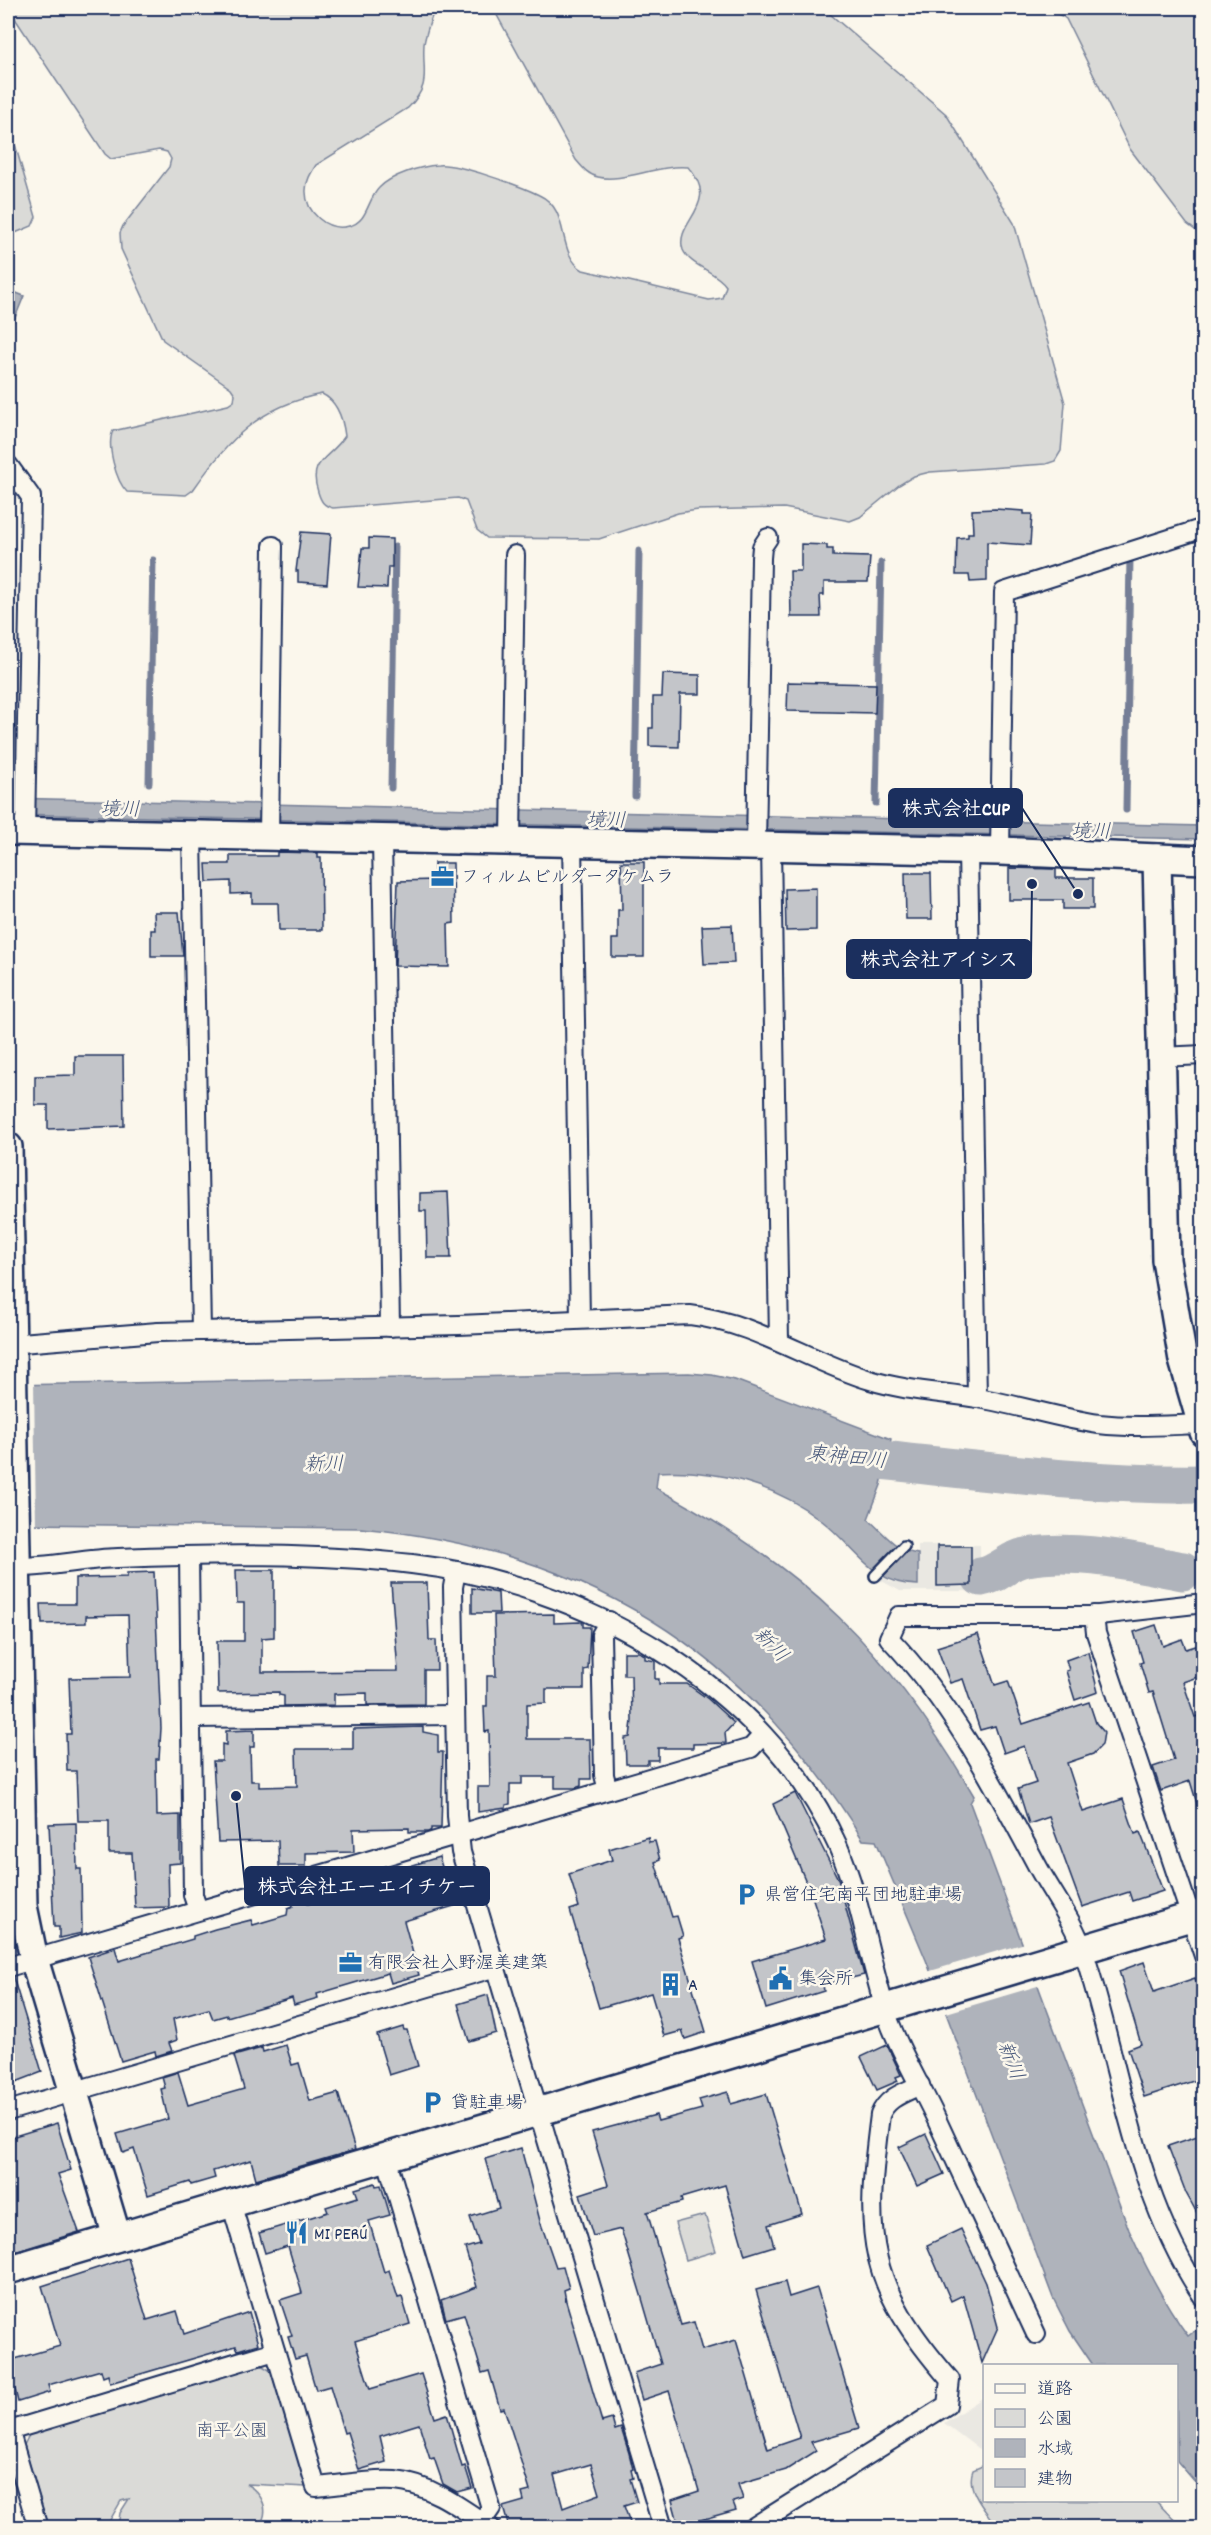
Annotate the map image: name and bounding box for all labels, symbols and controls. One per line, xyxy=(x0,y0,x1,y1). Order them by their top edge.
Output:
callout: 株式会社CUP xyxy=(889,789,1022,827)
water label: 境川 xyxy=(100,797,140,825)
text: 株式会社CUP xyxy=(902,797,1010,825)
water label: 境川 xyxy=(586,808,626,836)
water label: 境川 xyxy=(1071,819,1111,847)
office icon: フィルムビルダータケムラ xyxy=(430,863,456,889)
place label: フィルムビルダータケムラ xyxy=(461,866,674,891)
callout: 株式会社アイシス xyxy=(847,940,1031,978)
text: 株式会社アイシス xyxy=(860,948,1018,976)
water label: 東神田川 xyxy=(805,1441,888,1477)
water label: 新川 xyxy=(304,1452,344,1480)
water label: 新川 xyxy=(746,1622,794,1670)
callout: 株式会社エーエイチケー xyxy=(245,1867,489,1905)
text: 株式会社エーエイチケー xyxy=(257,1875,477,1903)
parking icon: 県営住宅南平団地駐車場 xyxy=(733,1881,759,1907)
place label: 県営住宅南平団地駐車場 xyxy=(764,1884,962,1909)
office icon: 有限会社入野渥美建築 xyxy=(337,1949,363,1975)
place label: 有限会社入野渥美建築 xyxy=(368,1952,548,1977)
public building icon: 集会所 xyxy=(768,1965,794,1991)
place label: 集会所 xyxy=(799,1968,853,1993)
building icon: A xyxy=(657,1971,683,1997)
place label: A xyxy=(688,1974,698,1999)
water label: 新川 xyxy=(989,2037,1029,2085)
parking icon: 貸駐車場 xyxy=(420,2089,446,2115)
place label: 貸駐車場 xyxy=(451,2092,523,2117)
restaurant icon: MI PERÚ xyxy=(283,2220,309,2246)
place label: MI PERÚ xyxy=(314,2223,368,2248)
legend xyxy=(983,2364,1178,2502)
text: 道路 xyxy=(1037,2378,1073,2403)
text: 公園 xyxy=(1037,2408,1073,2433)
park label: 南平公園 xyxy=(196,2420,268,2445)
text: 水域 xyxy=(1037,2438,1073,2463)
text: 建物 xyxy=(1037,2468,1073,2493)

